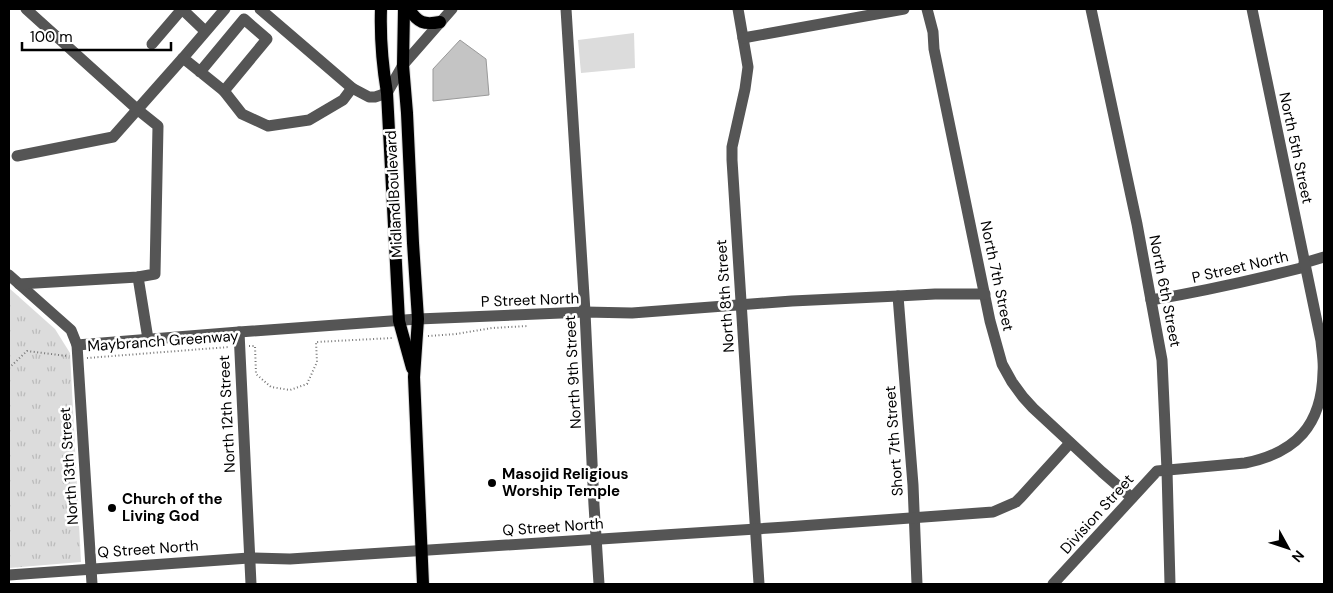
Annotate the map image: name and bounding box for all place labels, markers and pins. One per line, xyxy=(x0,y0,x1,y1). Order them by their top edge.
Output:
place label: Masojid Religious Worship Temple xyxy=(502,464,628,501)
marker: Masojid Religious Worship Temple xyxy=(486,477,498,489)
place label: Church of the Living God xyxy=(122,489,223,526)
marker: Church of the Living God xyxy=(106,502,118,514)

